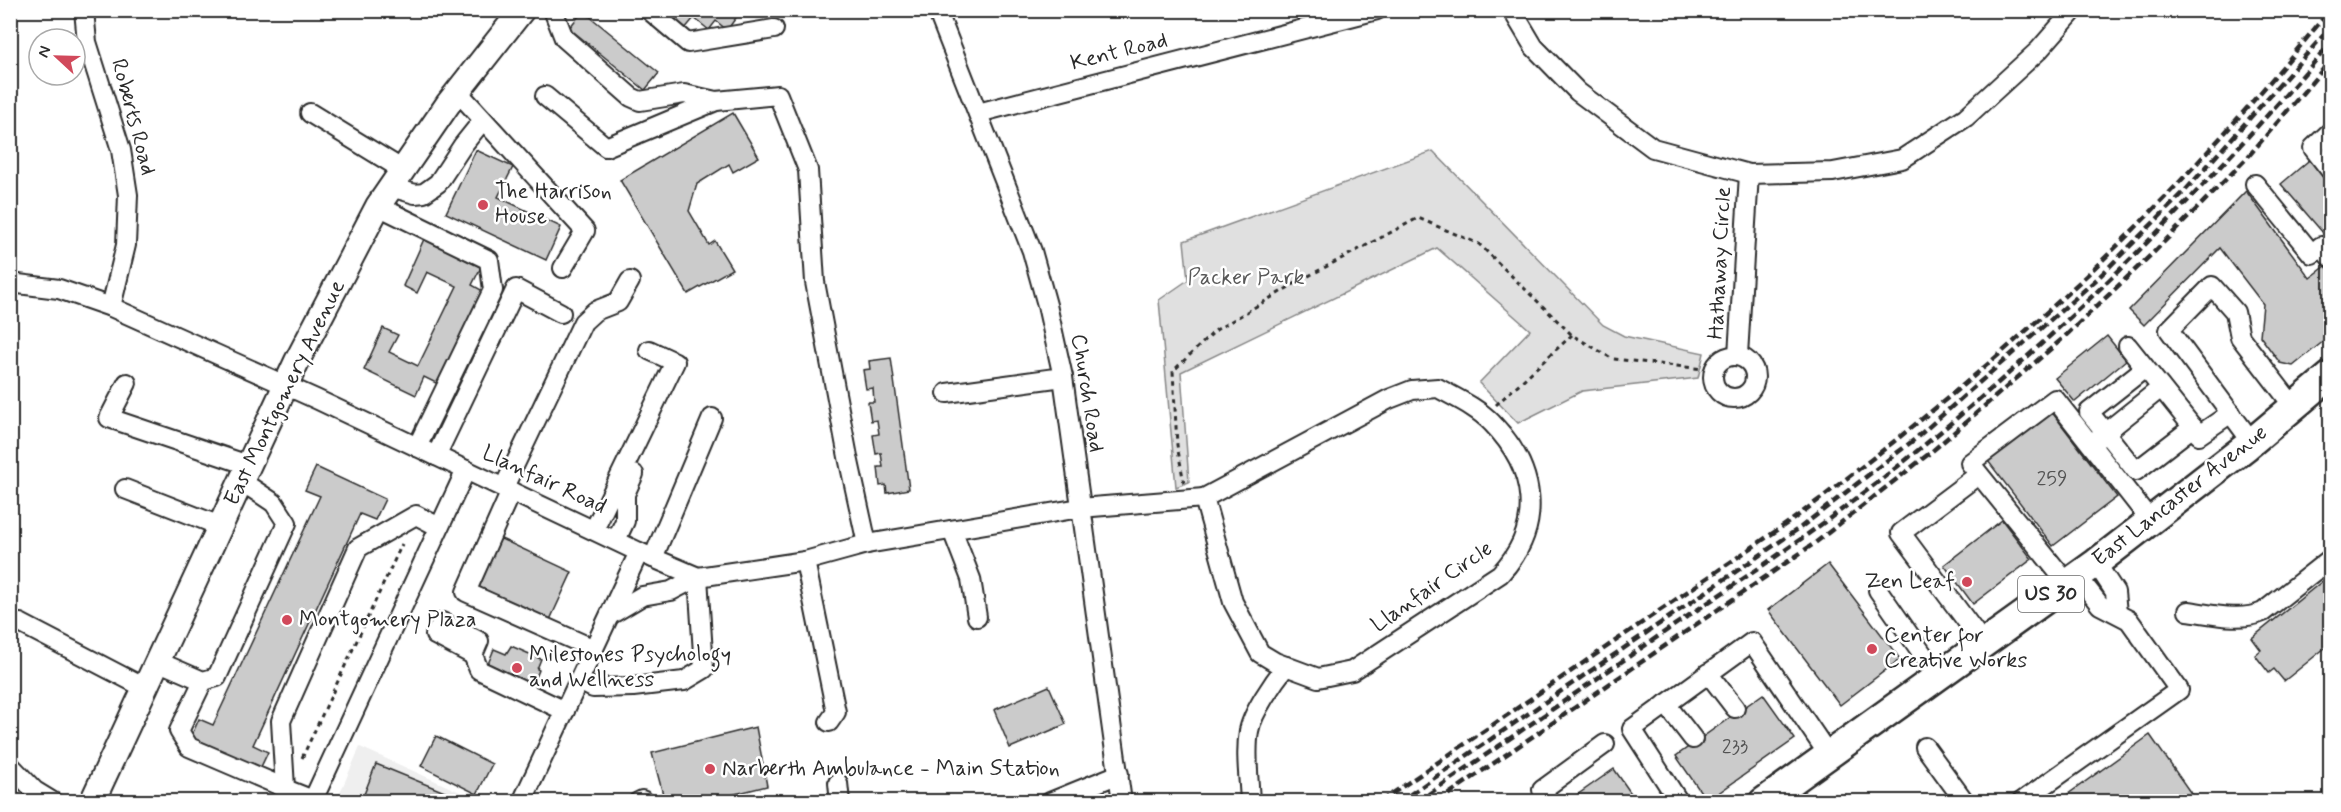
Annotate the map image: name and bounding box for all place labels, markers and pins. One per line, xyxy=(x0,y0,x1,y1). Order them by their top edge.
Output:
place label: The Harrison House xyxy=(495,178,612,231)
marker: The Harrison House xyxy=(476,198,490,212)
place label: Zen Leaf xyxy=(1864,568,1955,596)
marker: Zen Leaf xyxy=(1960,575,1974,589)
place label: Montgomery Plaza xyxy=(299,606,477,635)
marker: Montgomery Plaza xyxy=(280,613,294,627)
place label: Center for Creative Works xyxy=(1884,622,2027,675)
place label: Milestones Psychology and Wellness xyxy=(529,641,731,694)
marker: Center for Creative Works xyxy=(1865,642,1879,656)
marker: Milestones Psychology and Wellness xyxy=(510,661,524,675)
place label: Narberth Ambulance - Main Station xyxy=(722,755,1060,783)
marker: Narberth Ambulance - Main Station xyxy=(703,762,717,776)

